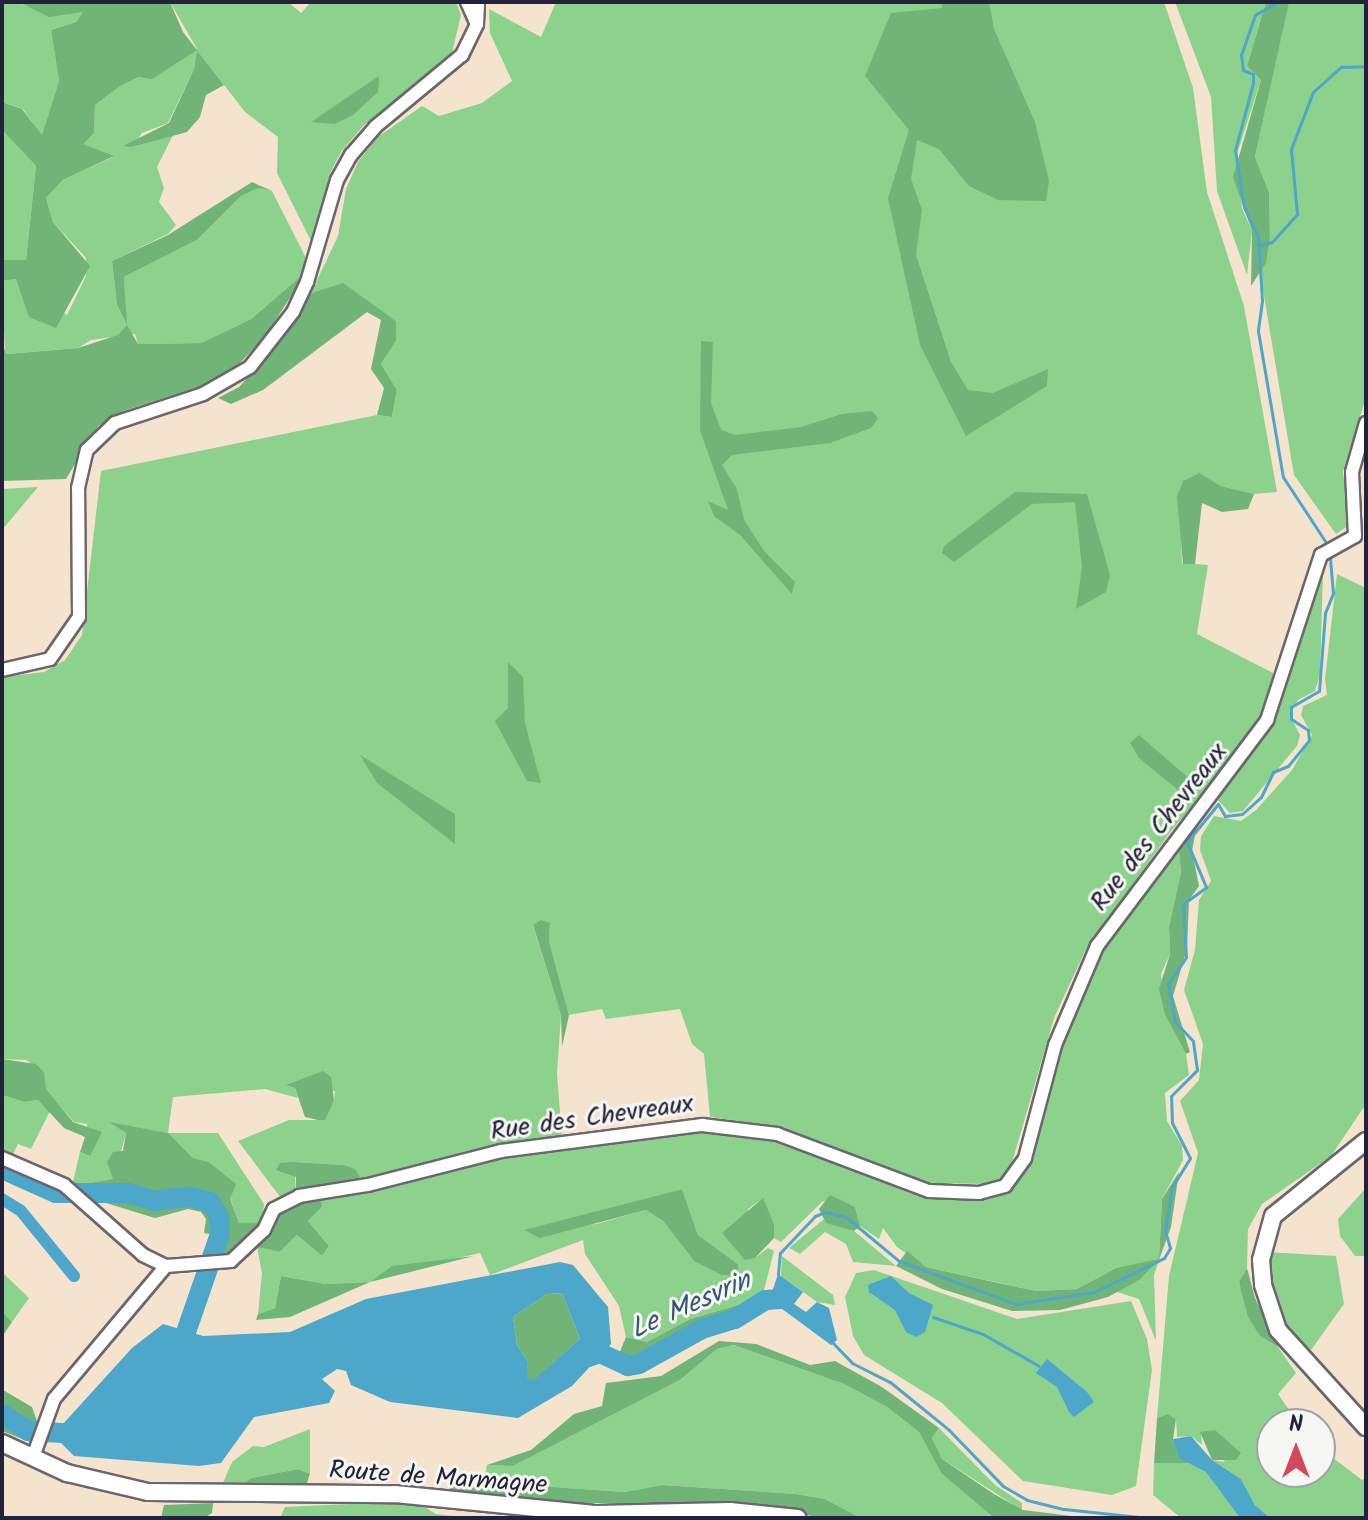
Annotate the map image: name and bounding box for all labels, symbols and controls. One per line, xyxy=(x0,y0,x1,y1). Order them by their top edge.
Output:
street label: Rue des Chevreaux xyxy=(1085,738,1235,918)
street label: Rue des Chevreaux xyxy=(489,1089,695,1149)
water label: Le Mesvrin xyxy=(626,1265,756,1347)
north arrow xyxy=(1256,1408,1336,1488)
text: N xyxy=(1289,1408,1303,1443)
street label: Route de Marmagne xyxy=(328,1456,548,1502)

